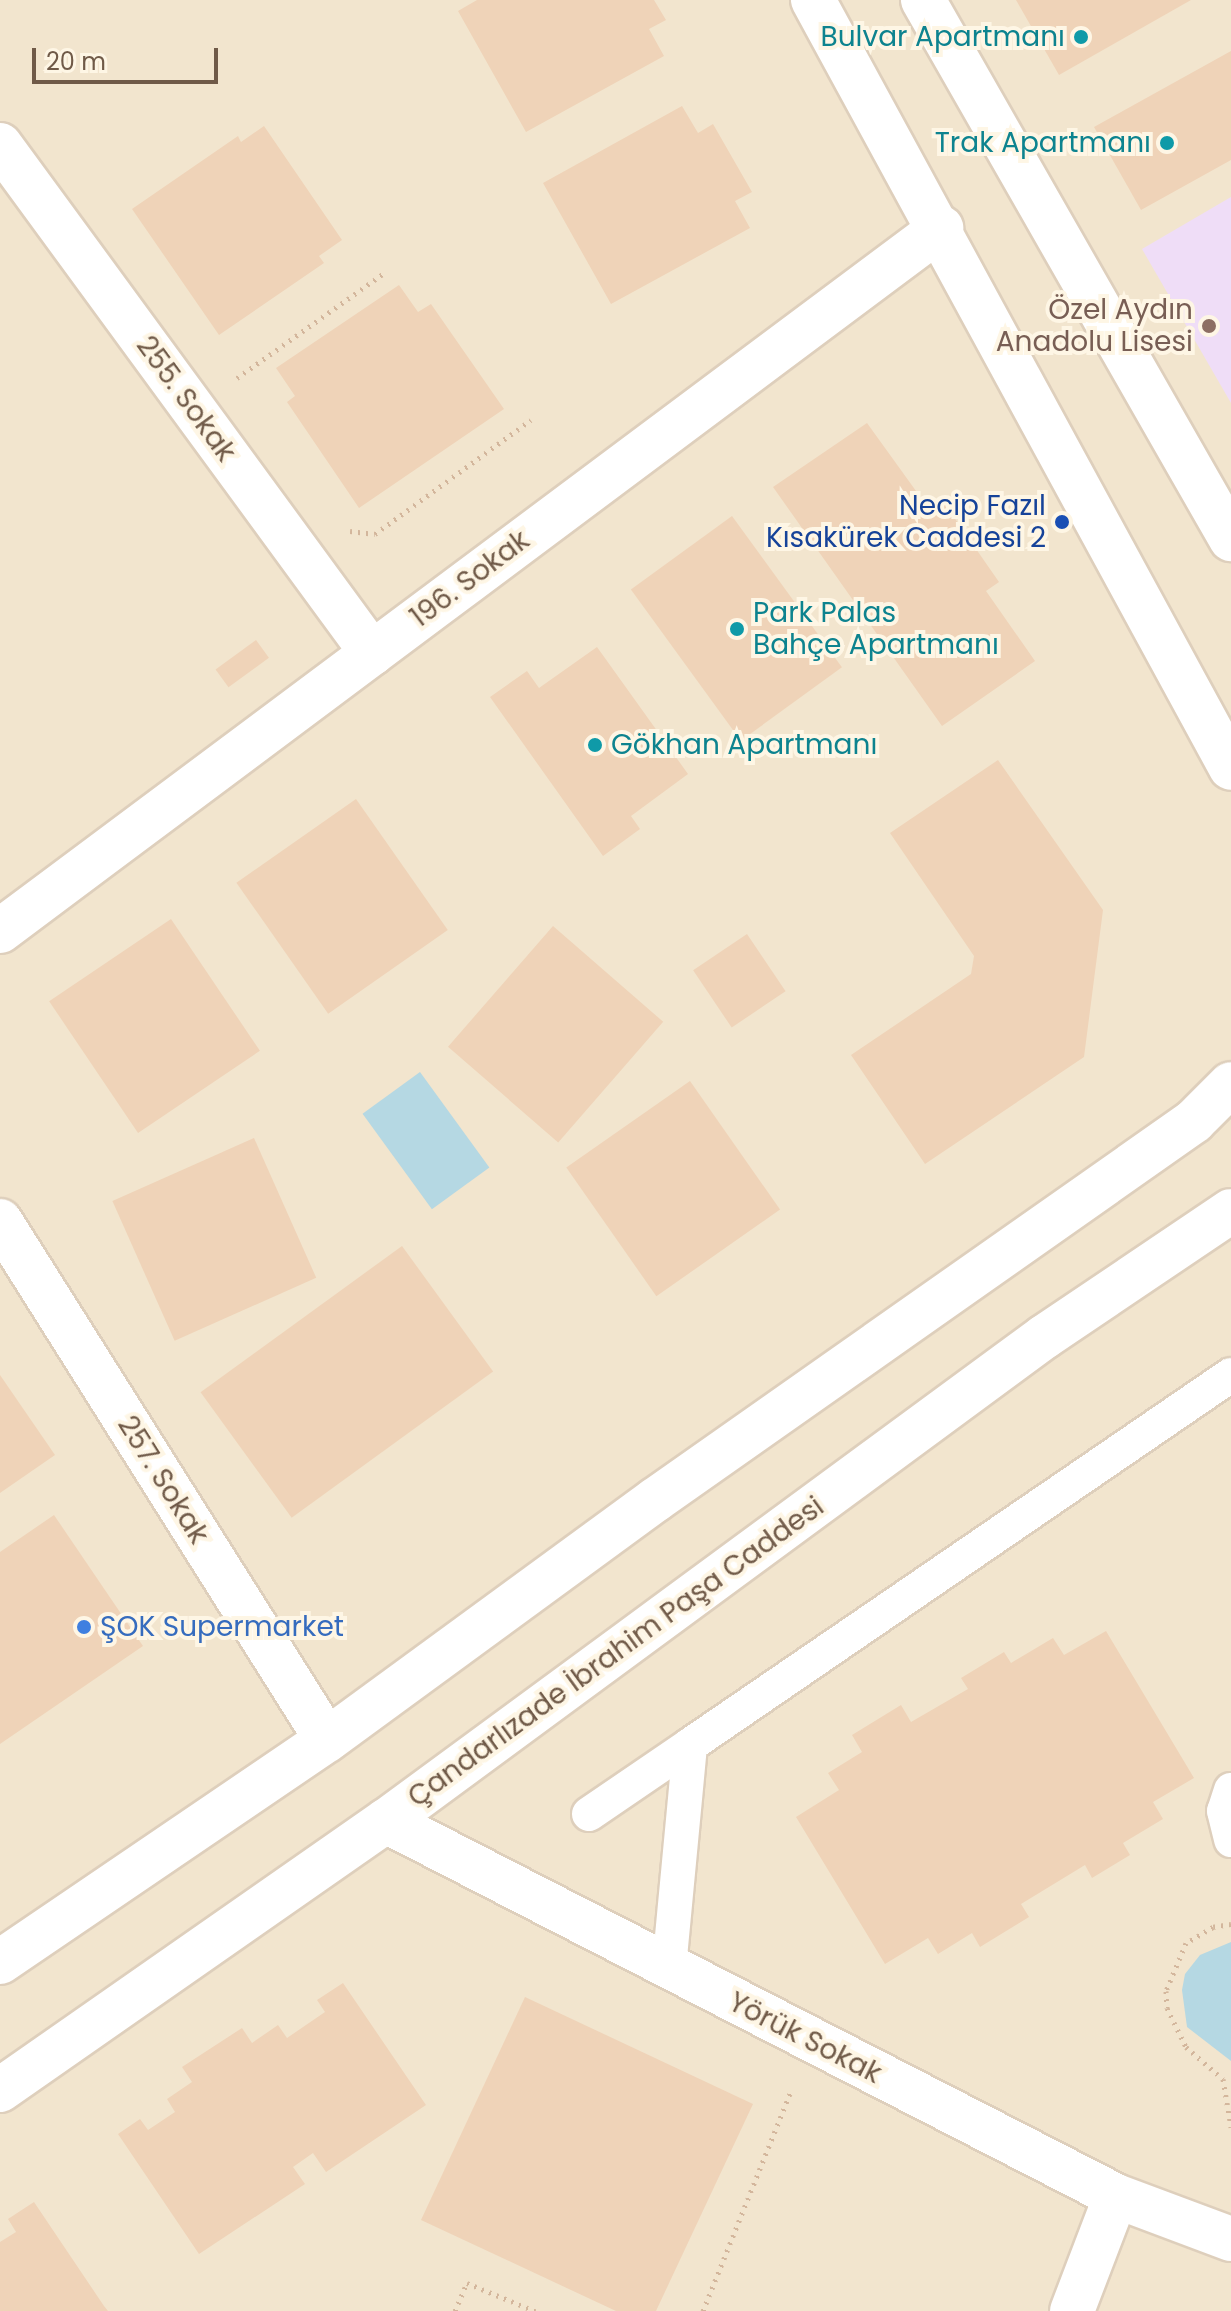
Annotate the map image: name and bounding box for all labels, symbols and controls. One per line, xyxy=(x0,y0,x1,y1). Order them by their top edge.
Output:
place label: Bulvar Apartmanı xyxy=(821,20,1065,54)
marker: Bulvar Apartmanı xyxy=(1072,28,1090,46)
scale bar xyxy=(36,32,222,82)
text: 20 m xyxy=(46,45,106,78)
place label: Trak Apartmanı xyxy=(935,126,1151,160)
marker: Trak Apartmanı xyxy=(1158,134,1176,152)
place label: Özel Aydın Anadolu Lisesi xyxy=(996,293,1193,359)
marker: Özel Aydın Anadolu Lisesi xyxy=(1200,317,1218,335)
street label: 255. Sokak xyxy=(129,330,243,468)
place label: Necip Fazıl Kısakürek Caddesi 2 xyxy=(766,489,1046,555)
marker: Necip Fazıl Kısakürek Caddesi 2 xyxy=(1053,513,1071,531)
street label: 196. Sokak xyxy=(404,523,536,635)
place label: Park Palas Bahçe Apartmanı xyxy=(753,596,999,662)
marker: Park Palas Bahçe Apartmanı xyxy=(728,620,746,638)
place label: Gökhan Apartmanı xyxy=(611,728,877,762)
marker: Gökhan Apartmanı xyxy=(586,736,604,754)
street label: 257. Sokak xyxy=(110,1410,216,1550)
street label: Çandarlızade İbrahim Paşa Caddesi xyxy=(402,1490,830,1814)
place label: ŞOK Supermarket xyxy=(100,1610,344,1644)
marker: ŞOK Supermarket xyxy=(75,1618,93,1636)
street label: Yörük Sokak xyxy=(723,1985,887,2091)

